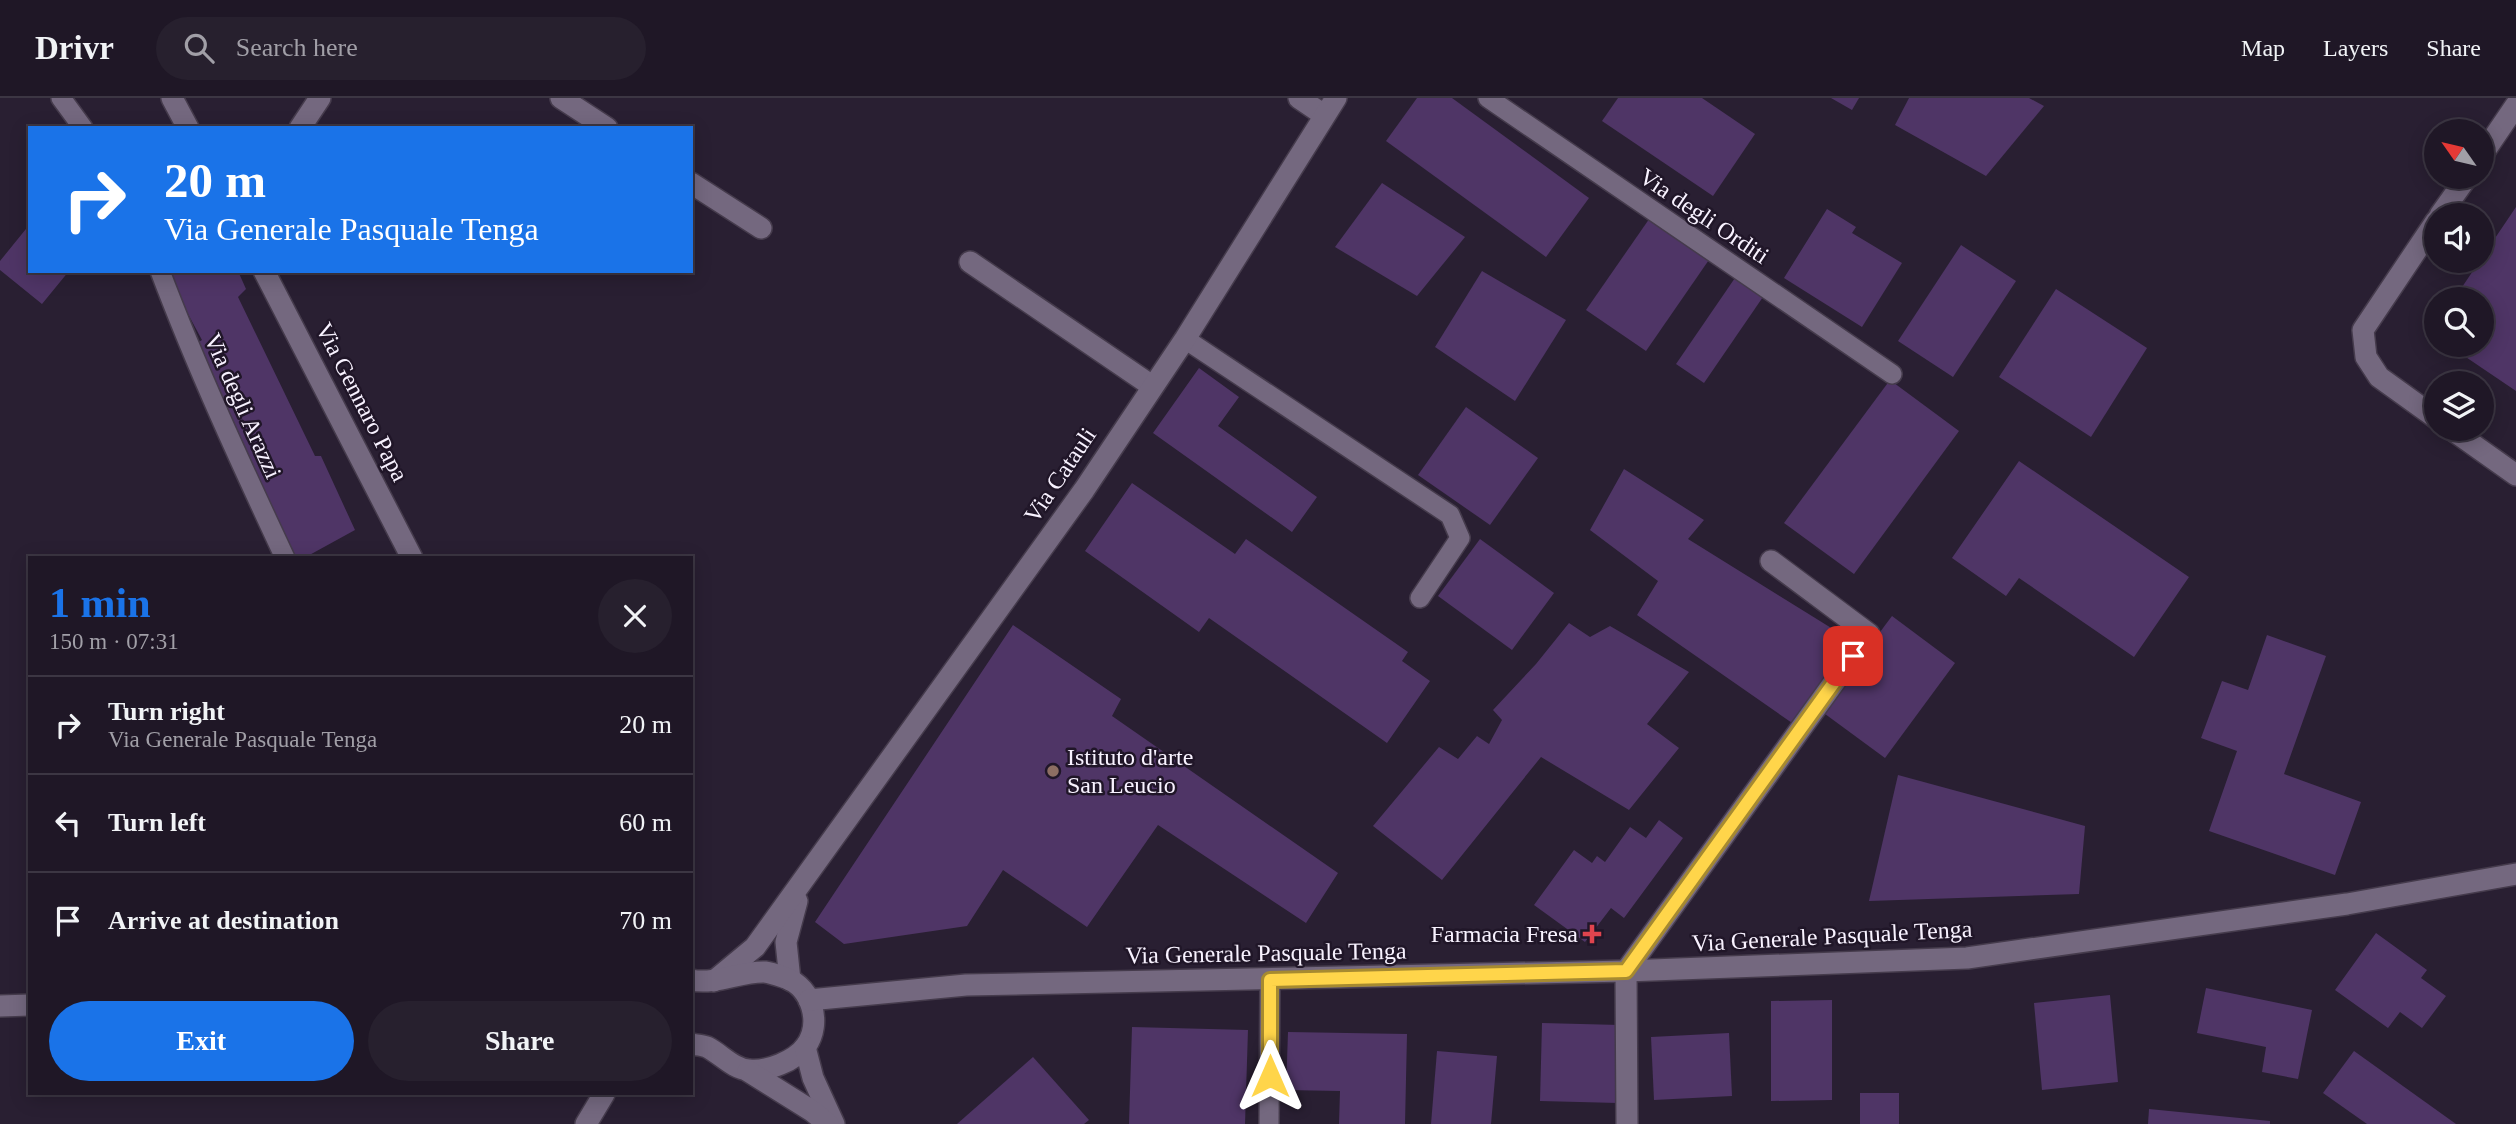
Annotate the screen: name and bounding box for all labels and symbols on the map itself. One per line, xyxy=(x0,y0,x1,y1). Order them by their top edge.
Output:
north arrow xyxy=(2424,119,2494,189)
street label: Via degli Orditi xyxy=(1634,163,1774,269)
street label: Via Gennaro Papa xyxy=(311,318,413,486)
street label: Via degli Arazzi xyxy=(199,330,287,483)
street label: Via Catauli xyxy=(1019,422,1101,527)
pin xyxy=(1823,626,1883,686)
place label: Istituto d'arte San Leucio xyxy=(1067,744,1193,798)
marker: Istituto d'arte San Leucio xyxy=(1045,763,1061,779)
street label: Via Generale Pasquale Tenga xyxy=(1691,916,1973,956)
place label: Farmacia Fresa xyxy=(1431,921,1578,947)
marker: Farmacia Fresa xyxy=(1584,926,1600,942)
street label: Via Generale Pasquale Tenga xyxy=(1125,938,1407,968)
position arrow xyxy=(1233,1039,1307,1113)

